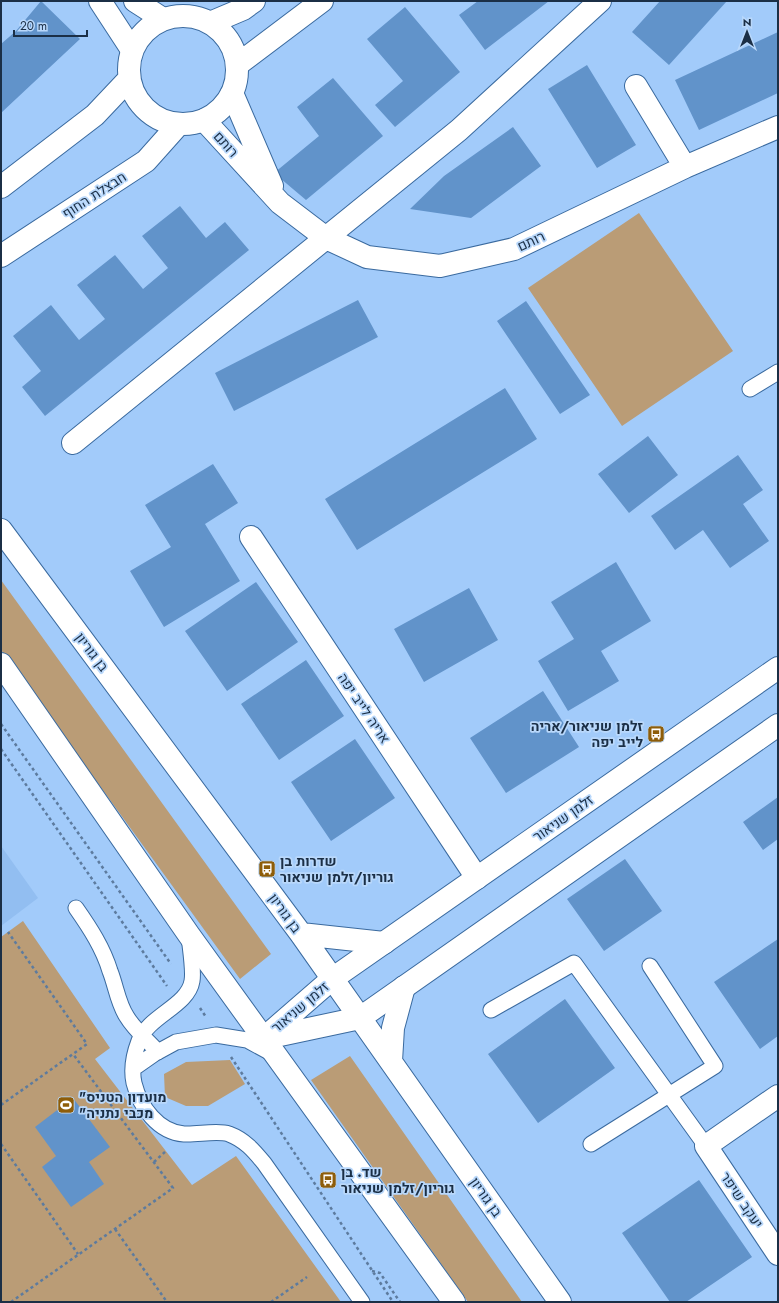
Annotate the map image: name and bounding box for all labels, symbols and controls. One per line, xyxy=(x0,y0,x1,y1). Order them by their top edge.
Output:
scale bar xyxy=(14,12,87,38)
north arrow xyxy=(727,12,767,52)
text: N xyxy=(743,14,751,30)
text: 20 m xyxy=(20,17,47,35)
street label: רותם xyxy=(209,127,243,161)
street label: חבצלת החוף xyxy=(58,167,130,223)
street label: רותם xyxy=(514,226,548,256)
street label: בן גוריון xyxy=(71,628,114,676)
street label: אריה לייב יפה xyxy=(333,669,395,747)
place label: זלמן שניאור/אריה לייב יפה xyxy=(531,716,643,752)
bus stop icon: זלמן שניאור/אריה לייב יפה xyxy=(646,724,666,744)
street label: זלמן שניאור xyxy=(529,790,597,846)
place label: שדרות בן גוריון/זלמן שניאור xyxy=(280,851,394,887)
bus stop icon: שדרות בן גוריון/זלמן שניאור xyxy=(257,859,277,879)
street label: בן גוריון xyxy=(264,889,307,937)
street label: זלמן שניאור xyxy=(267,977,333,1037)
place label: "מועדון הטניס "מכבי נתניה xyxy=(79,1087,167,1123)
sports icon: "מועדון הטניס "מכבי נתניה xyxy=(56,1095,76,1115)
place label: שד. בן גוריון/זלמן שניאור xyxy=(341,1162,455,1198)
street label: יעקב שיפר xyxy=(716,1168,768,1232)
bus stop icon: שד. בן גוריון/זלמן שניאור xyxy=(318,1170,338,1190)
street label: בן גוריון xyxy=(465,1173,507,1221)

